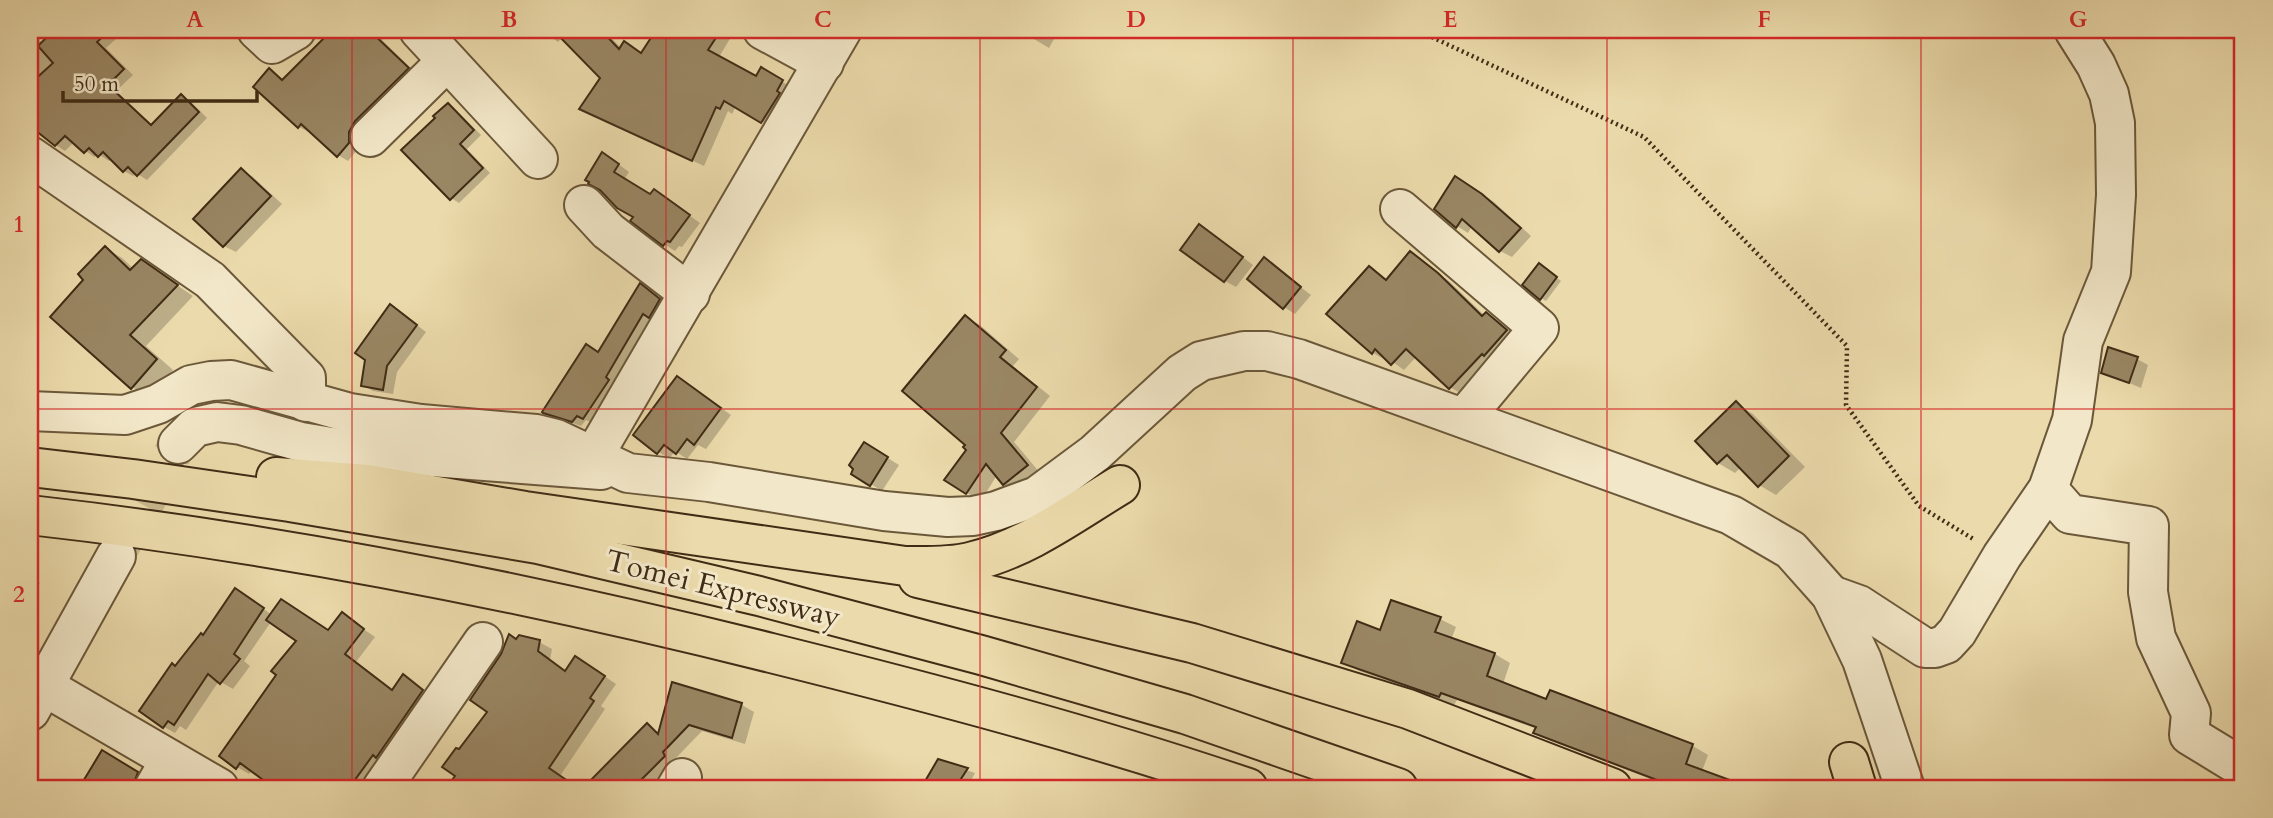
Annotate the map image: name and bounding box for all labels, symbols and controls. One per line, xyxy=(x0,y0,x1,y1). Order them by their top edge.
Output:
text: A xyxy=(186,4,204,35)
text: B xyxy=(501,4,517,35)
text: C xyxy=(814,4,832,35)
text: D xyxy=(1126,4,1146,35)
text: E xyxy=(1443,4,1457,35)
text: F xyxy=(1757,4,1771,35)
text: G xyxy=(2069,4,2088,35)
scale bar xyxy=(63,60,257,104)
text: 50 m xyxy=(74,70,119,99)
text: 1 xyxy=(13,209,25,240)
street label: Tomei Expressway xyxy=(601,540,845,638)
text: 2 xyxy=(13,579,25,610)

